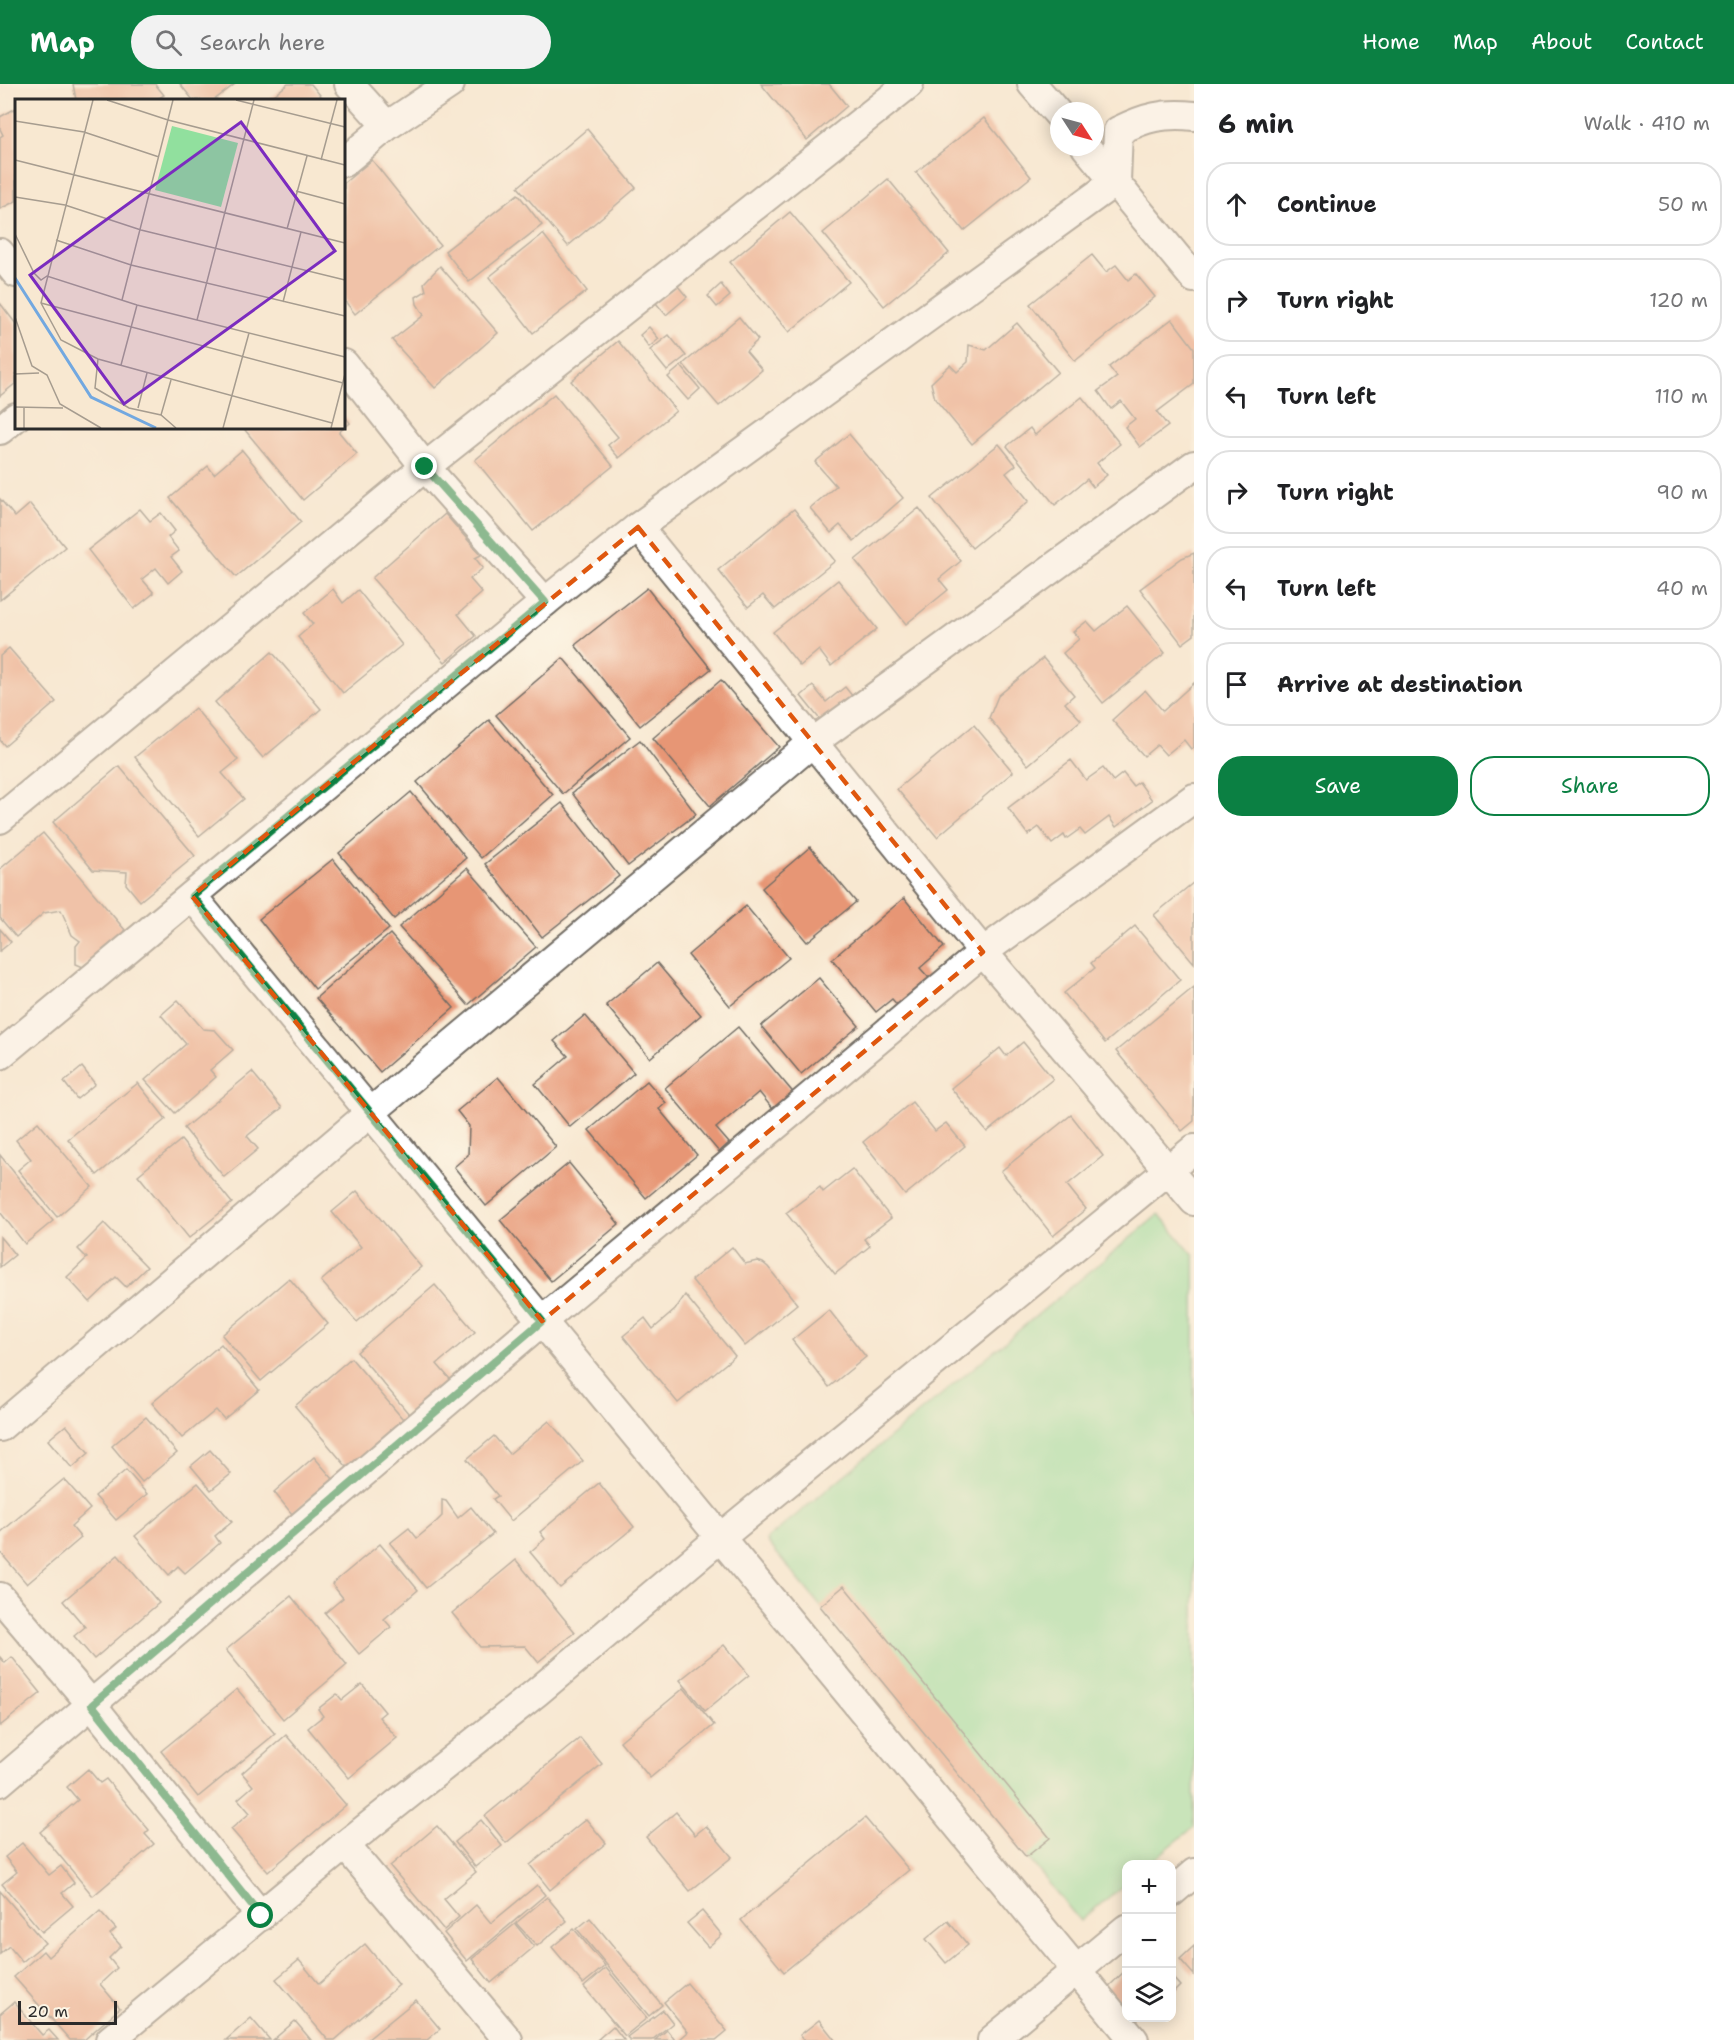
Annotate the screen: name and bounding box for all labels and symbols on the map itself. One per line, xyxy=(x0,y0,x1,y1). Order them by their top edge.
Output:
inset map xyxy=(15,99,345,429)
north arrow xyxy=(1050,102,1104,156)
route end xyxy=(411,453,437,479)
route start xyxy=(247,1902,273,1928)
scale bar xyxy=(18,1998,117,2026)

